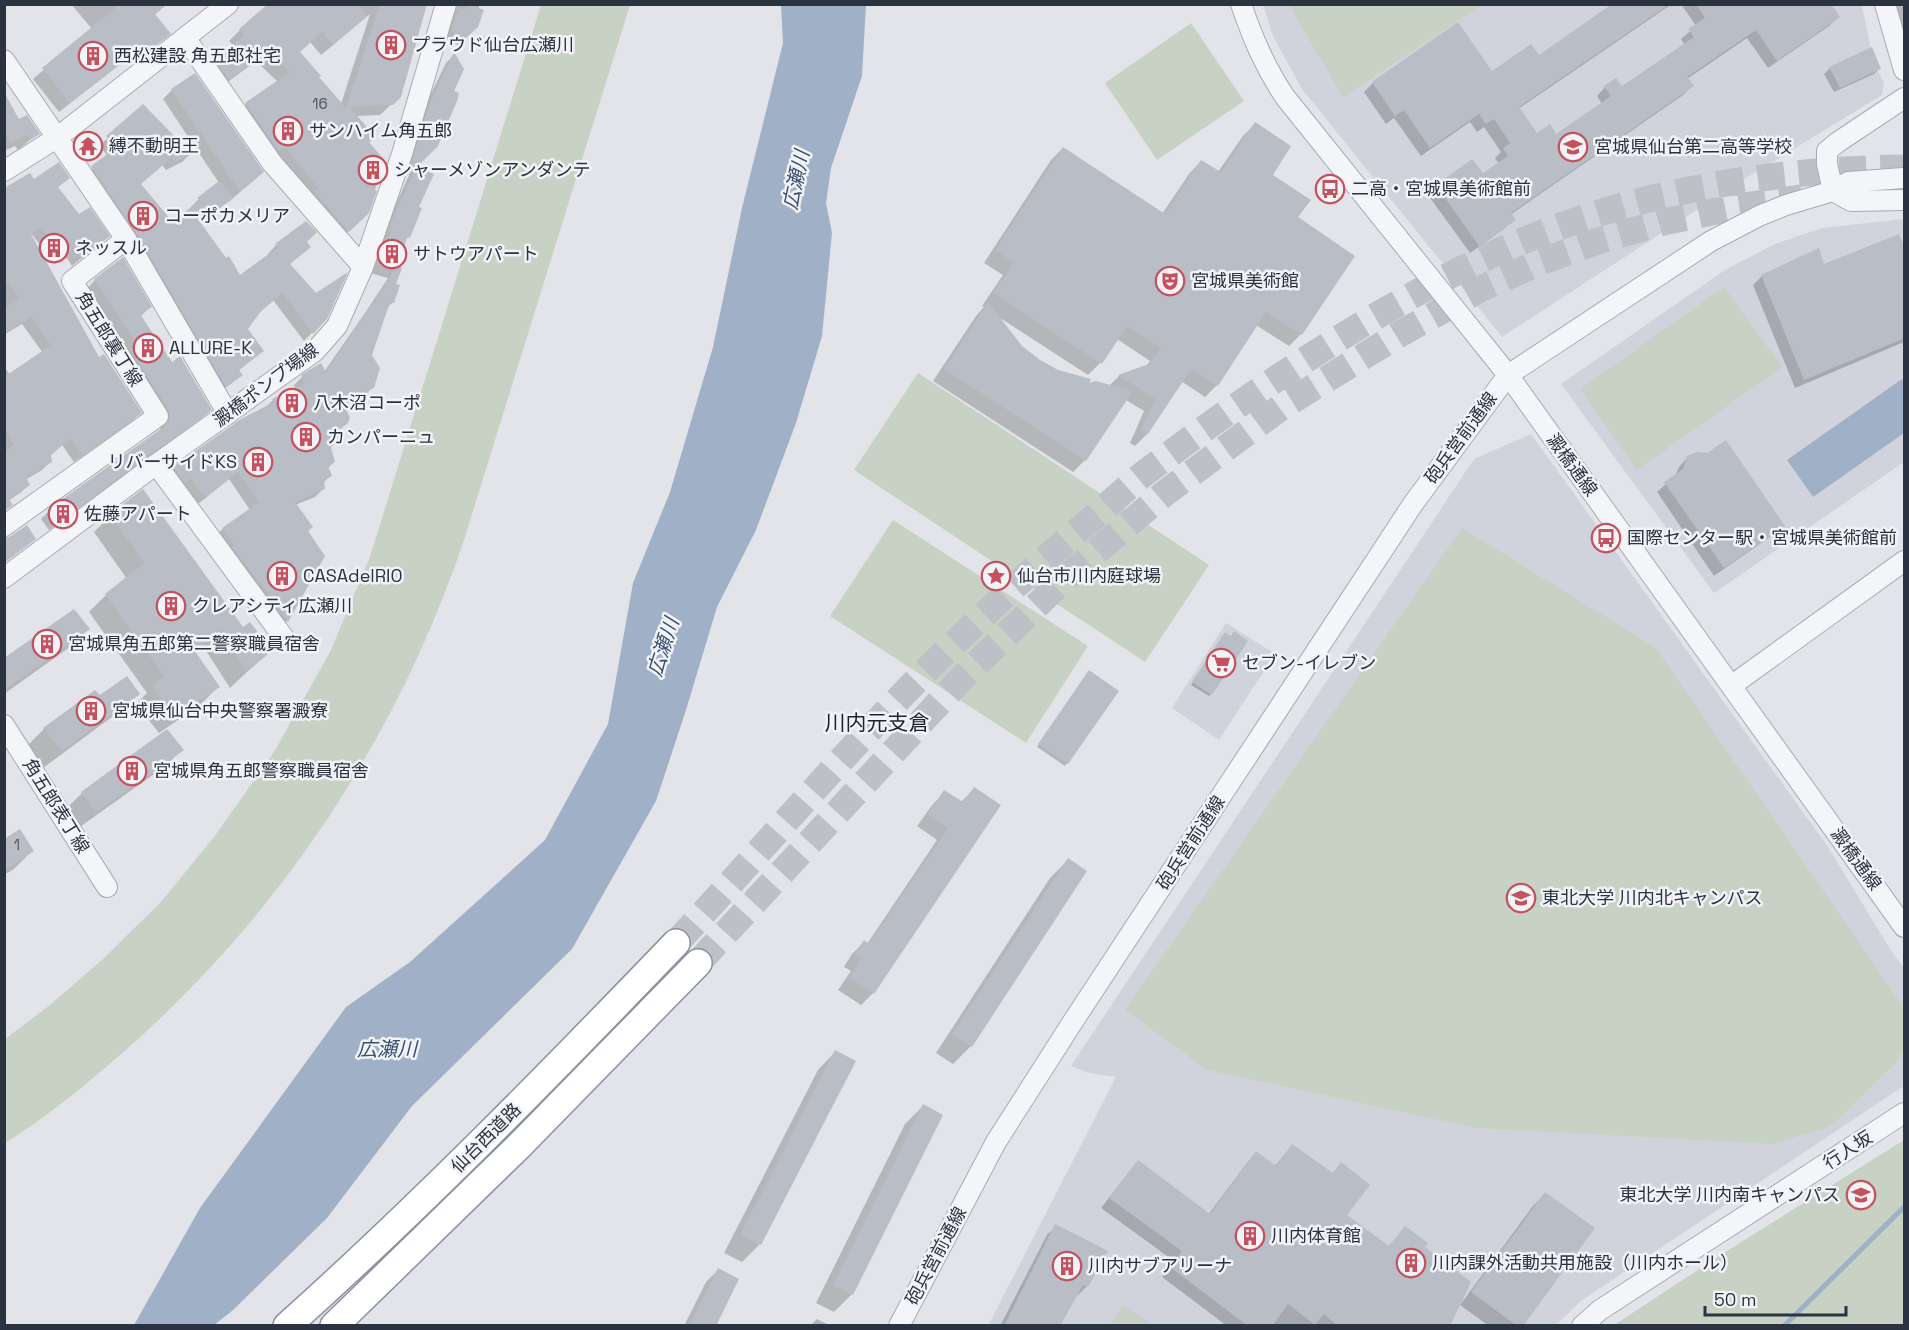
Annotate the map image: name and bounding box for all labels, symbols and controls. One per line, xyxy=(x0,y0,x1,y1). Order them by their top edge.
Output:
building icon: プラウド仙台広瀬川 xyxy=(375,29,407,61)
place label: プラウド仙台広瀬川 xyxy=(412,33,574,56)
building icon: 西松建設 角五郎社宅 xyxy=(77,40,109,72)
place label: 西松建設 角五郎社宅 xyxy=(114,44,281,67)
house number: 16 xyxy=(312,94,328,113)
building icon: サンハイム角五郎 xyxy=(272,115,304,147)
place label: サンハイム角五郎 xyxy=(309,119,452,142)
temple icon: 縛不動明王 xyxy=(72,130,104,162)
school or university icon: 宮城県仙台第二高等学校 xyxy=(1557,131,1589,163)
place label: 縛不動明王 xyxy=(109,134,199,157)
place label: 宮城県仙台第二高等学校 xyxy=(1594,135,1792,158)
water label: 広瀬川 xyxy=(777,146,815,212)
building icon: シャーメゾンアンダンテ xyxy=(357,154,389,186)
place label: シャーメゾンアンダンテ xyxy=(394,158,591,181)
bus stop icon: 二高・宮城県美術館前 xyxy=(1314,173,1346,205)
place label: 二高・宮城県美術館前 xyxy=(1351,177,1531,200)
building icon: コーポカメリア xyxy=(127,200,159,232)
place label: コーポカメリア xyxy=(164,204,290,227)
building icon: ネッスル xyxy=(38,232,70,264)
place label: ネッスル xyxy=(75,236,147,259)
building icon: サトウアパート xyxy=(376,238,408,270)
place label: サトウアパート xyxy=(413,242,539,265)
theatre icon: 宮城県美術館 xyxy=(1154,265,1186,297)
place label: 宮城県美術館 xyxy=(1191,269,1299,292)
street label: 角五郎裏丁線 xyxy=(71,287,148,391)
building icon: ALLURE-K xyxy=(132,332,164,364)
place label: ALLURE-K xyxy=(169,336,252,359)
street label: 澱橋ポンプ場線 xyxy=(209,338,323,432)
building icon: 八木沼コーポ xyxy=(276,387,308,419)
street label: 砲兵営前通線 xyxy=(1420,387,1502,488)
place label: 八木沼コーポ xyxy=(313,391,421,414)
building icon: カンパーニュ xyxy=(290,421,322,453)
place label: カンパーニュ xyxy=(327,425,435,448)
street label: 澱橋通線 xyxy=(1542,429,1603,501)
building icon: リバーサイドKS xyxy=(242,446,274,478)
place label: リバーサイドKS xyxy=(107,450,237,473)
building icon: 佐藤アパート xyxy=(47,498,79,530)
place label: 佐藤アパート xyxy=(84,502,192,525)
bus stop icon: 国際センター駅・宮城県美術館前 xyxy=(1590,522,1622,554)
place label: 国際センター駅・宮城県美術館前 xyxy=(1627,526,1897,549)
building icon: CASAdelRIO xyxy=(266,560,298,592)
place icon: 仙台市川内庭球場 xyxy=(980,560,1012,592)
place label: CASAdelRIO xyxy=(303,564,403,587)
place label: 仙台市川内庭球場 xyxy=(1017,564,1161,587)
building icon: クレアシティ広瀬川 xyxy=(155,590,187,622)
place label: クレアシティ広瀬川 xyxy=(192,594,352,617)
water label: 広瀬川 xyxy=(641,613,685,680)
building icon: 宮城県角五郎第二警察職員宿舎 xyxy=(31,628,63,660)
place label: 宮城県角五郎第二警察職員宿舎 xyxy=(68,632,320,655)
supermarket icon: セブン-イレブン xyxy=(1205,647,1237,679)
place label: セブン-イレブン xyxy=(1242,651,1376,674)
building icon: 宮城県仙台中央警察署澱寮 xyxy=(75,695,107,727)
place label: 宮城県仙台中央警察署澱寮 xyxy=(112,699,328,722)
district label: 川内元支倉 xyxy=(825,709,930,736)
street label: 角五郎表丁線 xyxy=(18,754,95,858)
building icon: 宮城県角五郎警察職員宿舎 xyxy=(116,755,148,787)
place label: 宮城県角五郎警察職員宿舎 xyxy=(153,759,369,782)
street label: 砲兵営前通線 xyxy=(1152,791,1230,894)
street label: 澱橋通線 xyxy=(1826,823,1887,895)
house number: 1 xyxy=(14,835,20,854)
school or university icon: 東北大学 川内北キャンパス xyxy=(1505,882,1537,914)
place label: 東北大学 川内北キャンパス xyxy=(1542,886,1763,909)
water label: 広瀬川 xyxy=(357,1036,419,1062)
street label: 仙台西道路 xyxy=(446,1098,526,1178)
street label: 行人坂 xyxy=(1819,1125,1877,1174)
school or university icon: 東北大学 川内南キャンパス xyxy=(1845,1179,1877,1211)
place label: 東北大学 川内南キャンパス xyxy=(1619,1183,1840,1206)
street label: 砲兵営前通線 xyxy=(900,1203,971,1309)
building icon: 川内体育館 xyxy=(1234,1220,1266,1252)
place label: 川内体育館 xyxy=(1271,1224,1361,1247)
building icon: 川内課外活動共用施設（川内ホール） xyxy=(1395,1247,1427,1279)
building icon: 川内サブアリーナ xyxy=(1051,1250,1083,1282)
place label: 川内課外活動共用施設（川内ホール） xyxy=(1432,1251,1738,1274)
place label: 川内サブアリーナ xyxy=(1088,1254,1232,1277)
scale bar xyxy=(1705,1279,1846,1317)
text: 50 m xyxy=(1714,1288,1756,1311)

